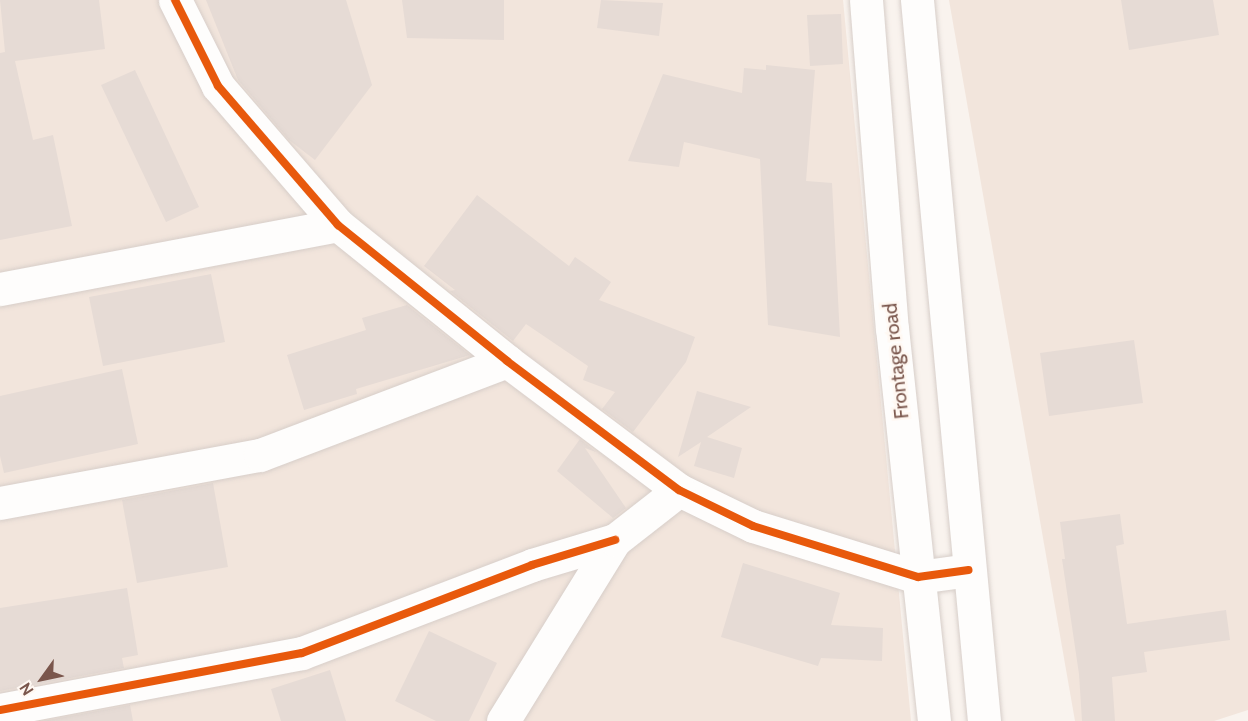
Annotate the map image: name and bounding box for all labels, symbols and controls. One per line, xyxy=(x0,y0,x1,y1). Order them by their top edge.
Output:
street label: Frontage road xyxy=(878,302,914,420)
north arrow xyxy=(12,649,72,709)
text: N xyxy=(15,679,38,699)

